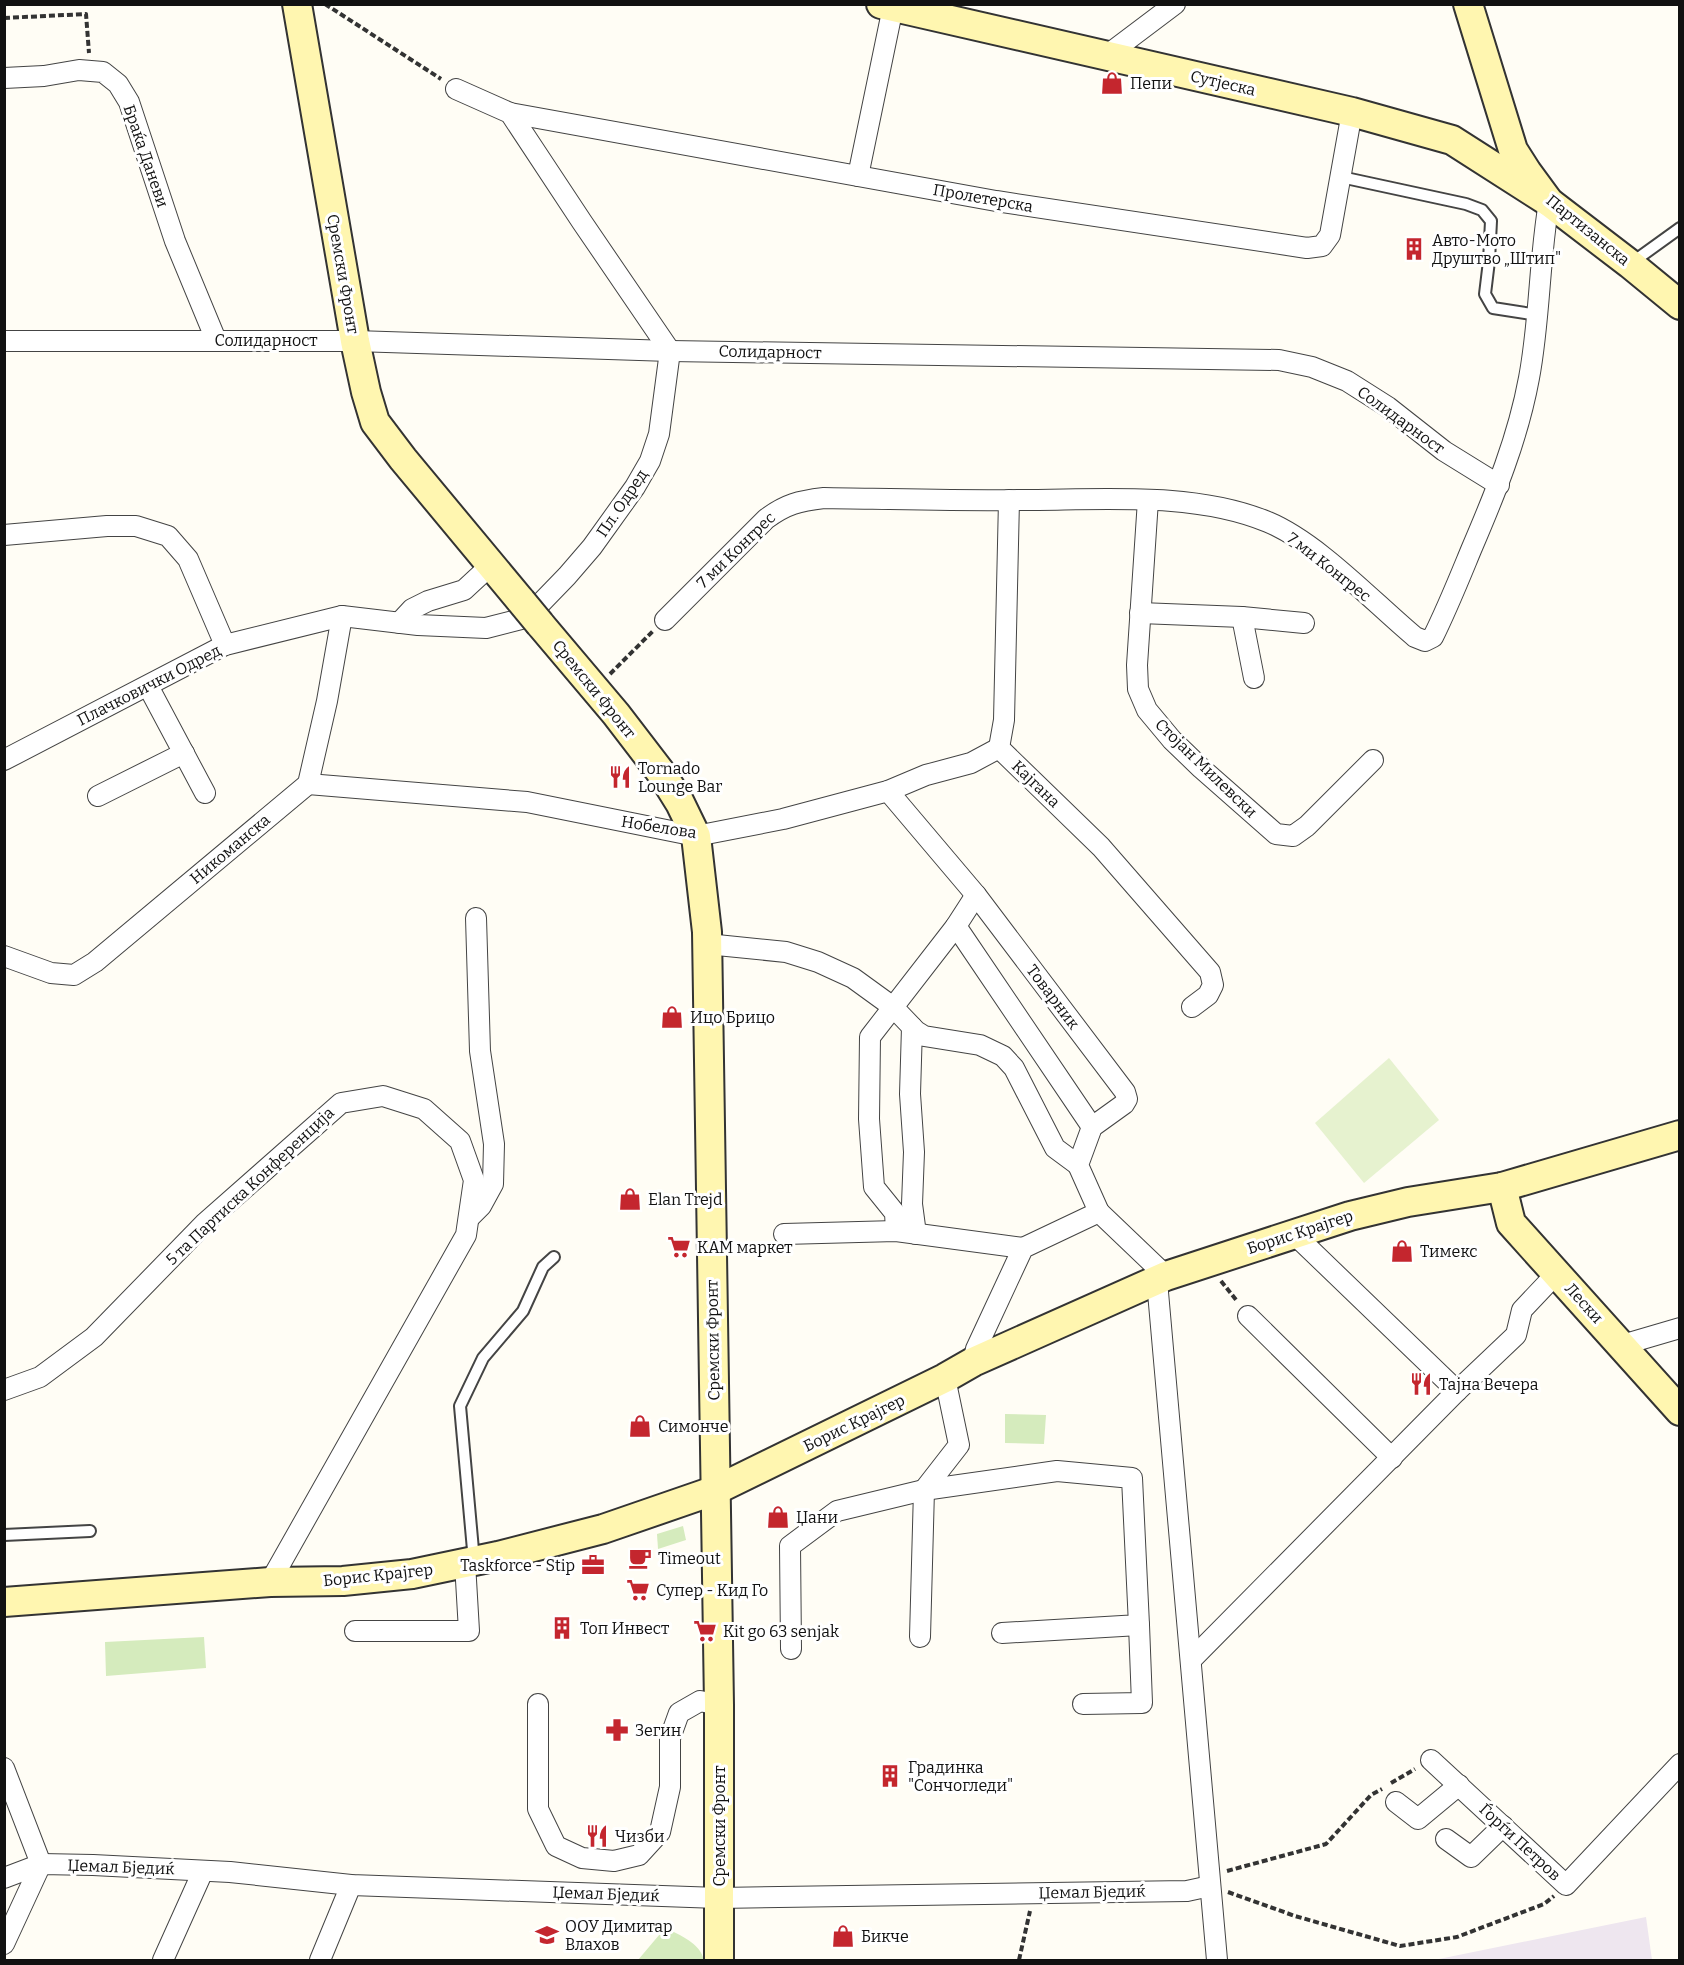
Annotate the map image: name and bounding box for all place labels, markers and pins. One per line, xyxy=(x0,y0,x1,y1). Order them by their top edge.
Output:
shop icon: Пепи xyxy=(1099,70,1125,96)
place label: Пепи xyxy=(1130,74,1172,93)
place label: Авто-Мото Друштво „Штип" xyxy=(1432,231,1561,268)
building icon: Авто-Мото Друштво „Штип" xyxy=(1401,236,1427,262)
place label: Tornado Lounge Bar xyxy=(638,759,722,796)
restaurant icon: Tornado Lounge Bar xyxy=(607,764,633,790)
shop icon: Ицо Брицо xyxy=(659,1004,685,1030)
place label: Ицо Брицо xyxy=(690,1008,775,1027)
shop icon: Elan Trejd xyxy=(617,1186,643,1212)
place label: Elan Trejd xyxy=(648,1190,723,1209)
supermarket icon: КАМ маркет xyxy=(666,1234,692,1260)
place label: КАМ маркет xyxy=(697,1238,793,1257)
shop icon: Тимекс xyxy=(1389,1238,1415,1264)
place label: Тимекс xyxy=(1420,1242,1477,1261)
restaurant icon: Тајна Вечера xyxy=(1408,1371,1434,1397)
place label: Тајна Вечера xyxy=(1439,1375,1539,1394)
shop icon: Симонче xyxy=(627,1413,653,1439)
place label: Симонче xyxy=(658,1417,729,1436)
shop icon: Џани xyxy=(765,1504,791,1530)
place label: Џани xyxy=(796,1508,838,1527)
cafe icon: Timeout xyxy=(627,1545,653,1571)
place label: Timeout xyxy=(658,1549,721,1568)
office icon: Taskforce - Stip xyxy=(580,1552,606,1578)
place label: Taskforce - Stip xyxy=(460,1556,575,1575)
supermarket icon: Супер - Кид Го xyxy=(625,1577,651,1603)
place label: Супер - Кид Го xyxy=(656,1581,768,1600)
building icon: Топ Инвест xyxy=(549,1615,575,1641)
supermarket icon: Kit go 63 senjak xyxy=(692,1618,718,1644)
place label: Топ Инвест xyxy=(580,1619,669,1638)
place label: Kit go 63 senjak xyxy=(723,1622,839,1641)
pharmacy icon: Зегин xyxy=(604,1717,630,1743)
place label: Зегин xyxy=(635,1721,681,1740)
place label: Градинка "Сончогледи" xyxy=(908,1758,1013,1795)
building icon: Градинка "Сончогледи" xyxy=(877,1763,903,1789)
restaurant icon: Чизби xyxy=(584,1823,610,1849)
place label: Чизби xyxy=(615,1827,664,1846)
place label: ООУ Димитар Влахов xyxy=(565,1917,672,1954)
school or university icon: ООУ Димитар Влахов xyxy=(534,1922,560,1948)
shop icon: Бикче xyxy=(830,1923,856,1949)
place label: Бикче xyxy=(861,1927,909,1946)

